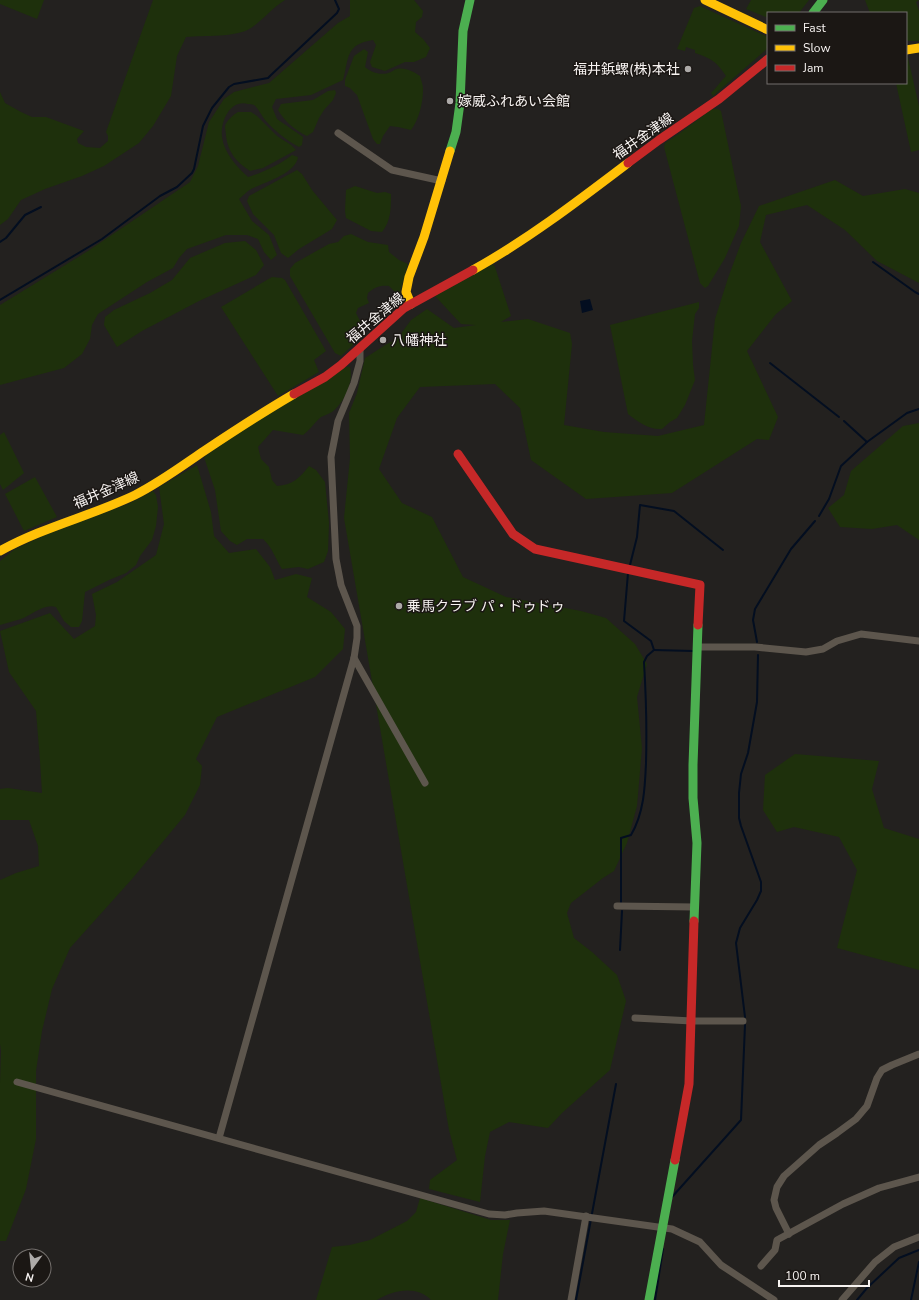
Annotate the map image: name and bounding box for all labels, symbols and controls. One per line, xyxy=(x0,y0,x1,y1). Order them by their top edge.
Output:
legend xyxy=(767,12,907,84)
text: Fast xyxy=(803,20,826,36)
text: Slow xyxy=(803,40,831,56)
place label: 福井鋲螺(株)本社 xyxy=(573,60,680,79)
text: Jam xyxy=(802,60,824,76)
marker: 福井鋲螺(株)本社 xyxy=(683,64,693,74)
place label: 嫁威ふれあい会館 xyxy=(458,92,570,111)
marker: 嫁威ふれあい会館 xyxy=(445,96,455,106)
street label: 福井金津線 xyxy=(609,109,677,164)
street label: 福井金津線 xyxy=(342,289,408,348)
place label: 八幡神社 xyxy=(391,331,447,350)
marker: 八幡神社 xyxy=(378,335,388,345)
street label: 福井金津線 xyxy=(70,468,142,513)
place label: 乗馬クラブ パ・ドゥドゥ xyxy=(407,597,565,616)
marker: 乗馬クラブ パ・ドゥドゥ xyxy=(394,601,404,611)
north arrow xyxy=(12,1248,52,1288)
scale bar xyxy=(779,1262,869,1288)
text: 100 m xyxy=(785,1268,820,1284)
text: N xyxy=(24,1269,35,1285)

